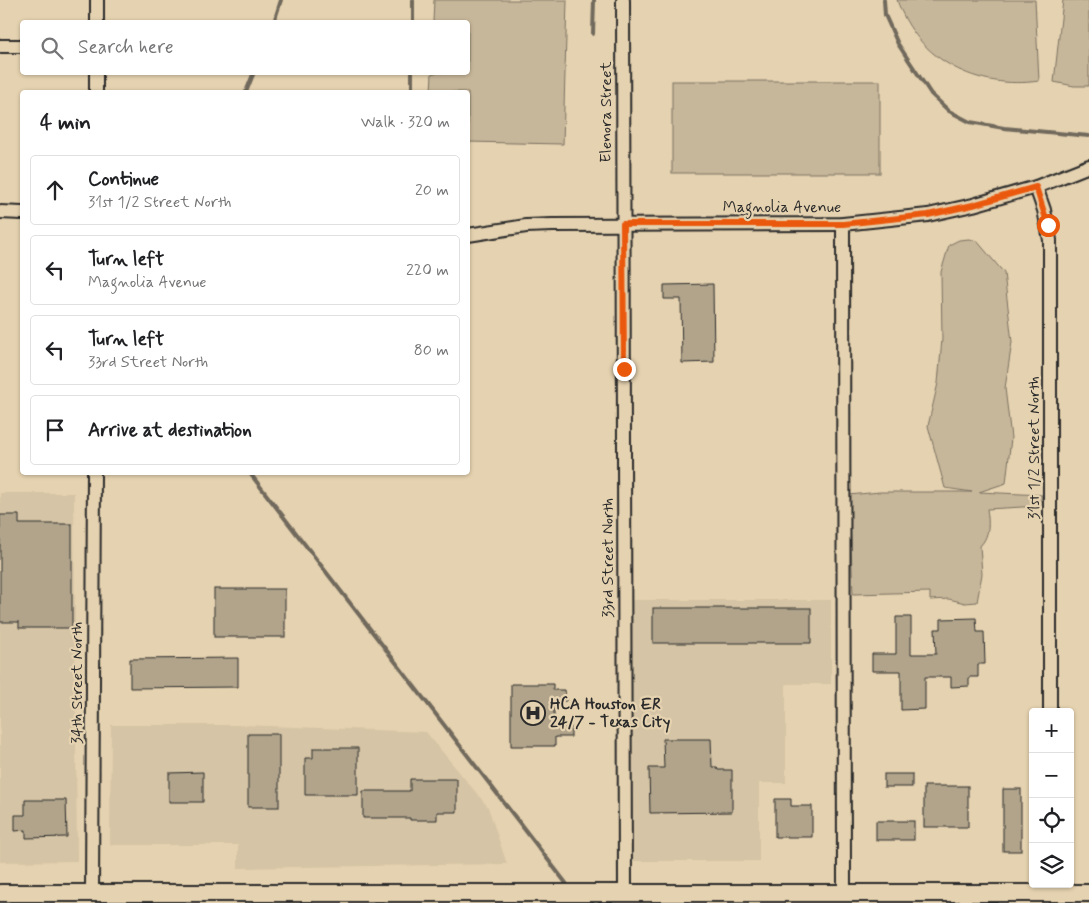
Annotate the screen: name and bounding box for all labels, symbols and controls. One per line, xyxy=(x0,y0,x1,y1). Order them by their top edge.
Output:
search box xyxy=(20,20,470,75)
icon: search xyxy=(38,34,66,62)
text: Search here xyxy=(78,35,174,60)
street label: Elenora Street xyxy=(596,61,617,163)
text: 4 min xyxy=(40,109,91,137)
text: Walk · 320 m xyxy=(361,112,450,133)
text: Continue xyxy=(88,167,159,192)
icon: ahead xyxy=(41,176,69,204)
text: 20 m xyxy=(415,180,449,201)
text: 31st 1/2 Street North xyxy=(88,192,232,213)
street label: Magnolia Avenue xyxy=(723,197,841,219)
route start xyxy=(1037,214,1060,237)
text: Turn left xyxy=(88,247,164,272)
icon: left xyxy=(41,256,69,284)
text: 220 m xyxy=(406,260,449,281)
text: Magnolia Avenue xyxy=(88,272,206,293)
text: Turn left xyxy=(88,327,164,352)
icon: left xyxy=(41,336,69,364)
text: 80 m xyxy=(414,340,449,361)
text: 33rd Street North xyxy=(88,352,208,373)
route end xyxy=(613,358,636,381)
street label: 31st 1/2 Street North xyxy=(1024,376,1045,520)
icon: arrive xyxy=(41,416,69,444)
text: Arrive at destination xyxy=(88,418,252,443)
street label: 33rd Street North xyxy=(598,498,619,618)
street label: 34th Street North xyxy=(67,622,88,744)
place label: HCA Houston ER 24/7 - Texas City xyxy=(550,694,671,733)
hospital icon: HCA Houston ER 24/7 - Texas City xyxy=(520,700,546,726)
map controls xyxy=(1029,708,1074,888)
button: + xyxy=(1029,708,1074,753)
button: − xyxy=(1029,753,1074,798)
button: locate xyxy=(1029,798,1074,843)
button: layers xyxy=(1029,843,1074,888)

